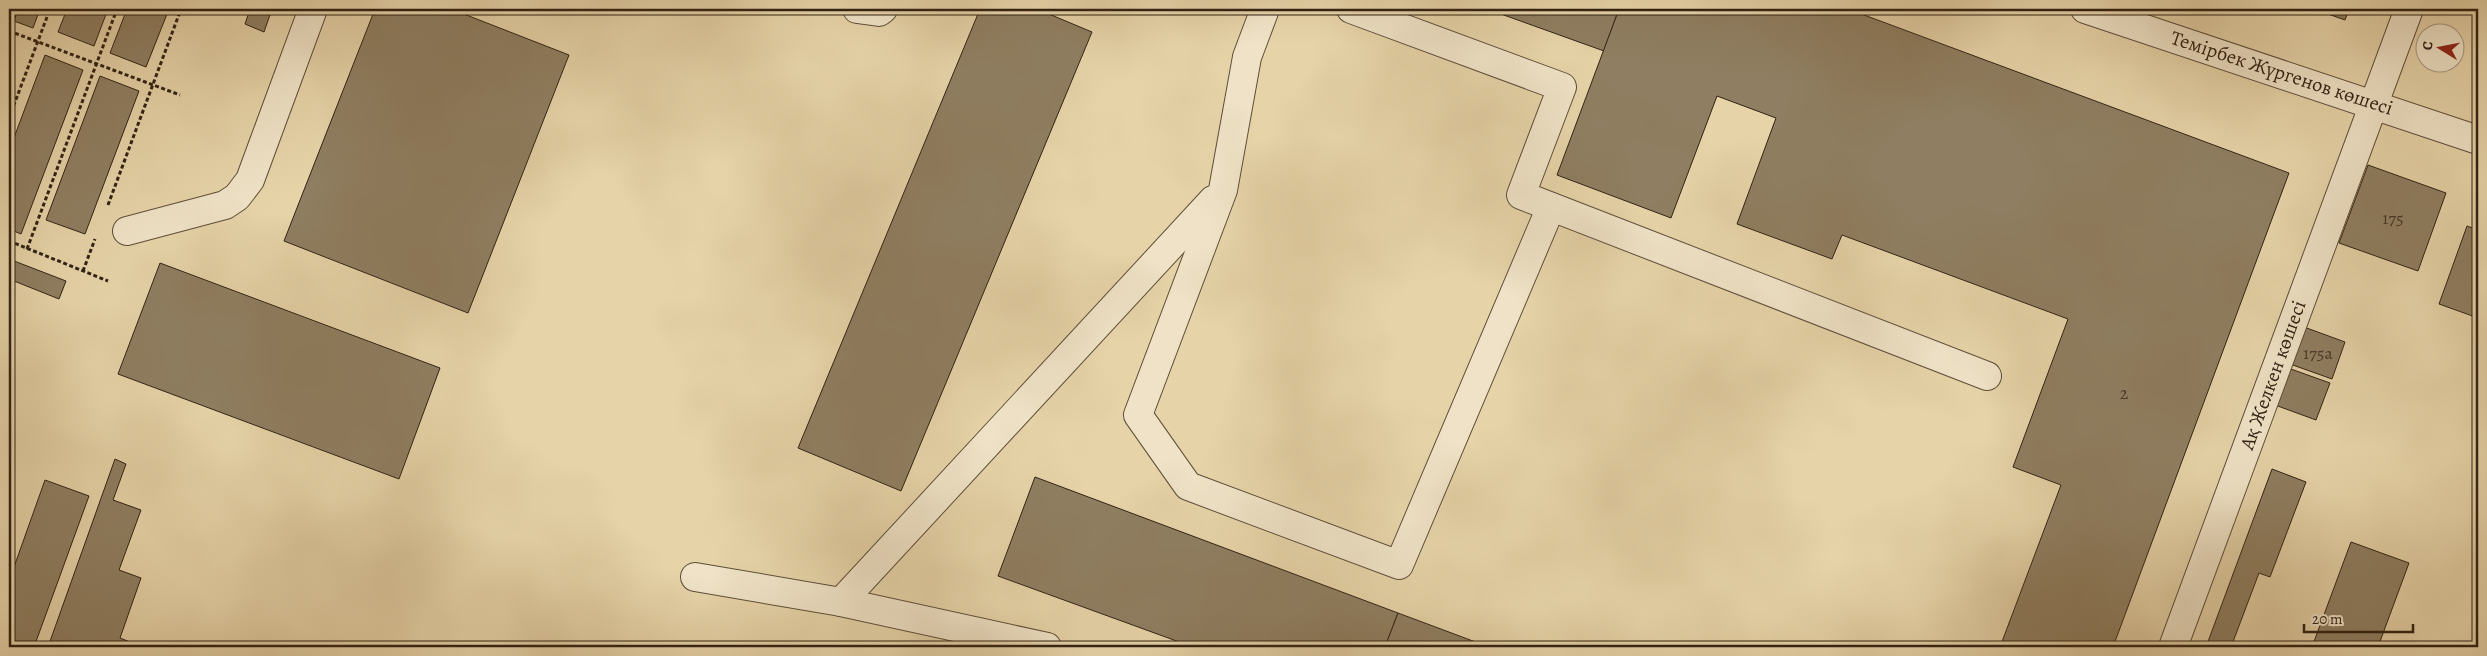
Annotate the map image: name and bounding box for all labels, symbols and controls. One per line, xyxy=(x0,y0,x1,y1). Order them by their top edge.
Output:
north arrow xyxy=(2414,22,2464,72)
street label: Темірбек Жүргенов көшесі xyxy=(2167,24,2397,122)
text: С xyxy=(2418,40,2438,52)
house number: 175 xyxy=(2382,206,2404,230)
street label: Ақ Желкен көшесі xyxy=(2233,297,2313,454)
house number: 175а xyxy=(2303,341,2334,365)
house number: 2 xyxy=(2120,381,2129,405)
scale bar xyxy=(2304,601,2413,633)
text: 20 m xyxy=(2312,609,2343,629)

